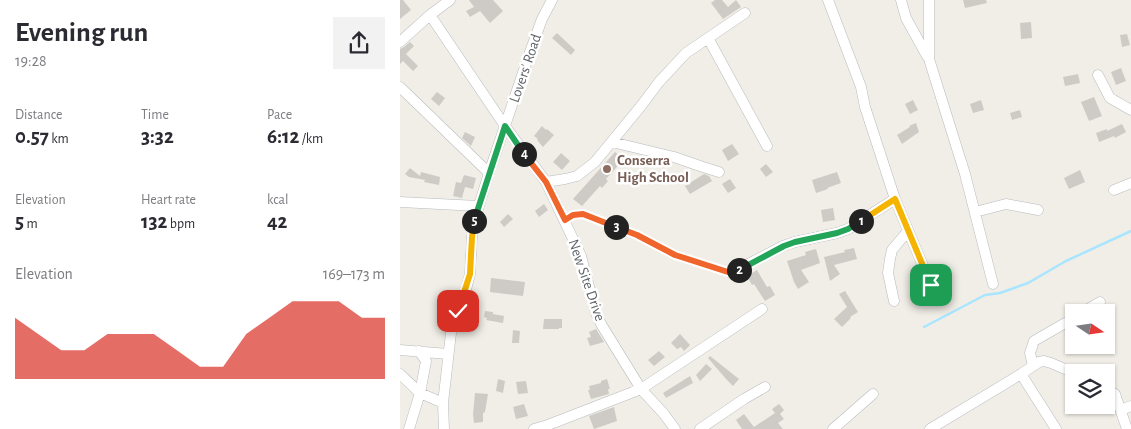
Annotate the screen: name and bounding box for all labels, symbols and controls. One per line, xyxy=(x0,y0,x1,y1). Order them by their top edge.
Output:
button: share xyxy=(333,17,385,69)
text: Evening run xyxy=(15,19,148,47)
street label: Lovers' Road xyxy=(507,32,544,104)
text: 19:28 xyxy=(15,53,47,69)
text: Distance xyxy=(15,108,62,122)
text: Time xyxy=(141,108,169,122)
text: Pace xyxy=(267,108,292,122)
text: 0.57 xyxy=(15,126,49,147)
text: 3:32 xyxy=(141,126,174,147)
text: 6:12 xyxy=(267,126,299,147)
text: km xyxy=(49,132,69,146)
text: /km xyxy=(299,132,323,146)
pin: 4 xyxy=(512,142,536,166)
text: 4 xyxy=(521,147,528,161)
place label: Conserra High School xyxy=(617,153,689,185)
marker: Conserra High School xyxy=(601,163,613,175)
text: Elevation xyxy=(15,193,66,207)
text: Heart rate xyxy=(141,193,196,207)
text: kcal xyxy=(267,193,288,207)
pin: 5 xyxy=(462,208,486,234)
pin: 1 xyxy=(848,208,874,234)
text: 5 xyxy=(15,211,24,232)
text: 132 xyxy=(141,211,168,232)
text: 42 xyxy=(267,211,287,232)
text: 5 xyxy=(471,214,478,228)
pin: 3 xyxy=(604,214,628,240)
text: 1 xyxy=(859,214,864,228)
text: m xyxy=(24,217,38,231)
text: bpm xyxy=(168,217,195,231)
text: 3 xyxy=(613,220,620,234)
street label: New Site Drive xyxy=(566,237,608,323)
pin: 2 xyxy=(726,258,752,282)
text: 2 xyxy=(736,263,743,277)
pin xyxy=(910,264,952,306)
text: Elevation xyxy=(15,266,73,282)
text: 169–173 m xyxy=(323,266,385,282)
icon: arrive xyxy=(917,271,945,299)
pin xyxy=(437,290,479,332)
icon: check xyxy=(444,297,472,325)
north arrow xyxy=(1065,304,1115,354)
map controls xyxy=(1065,304,1115,414)
button: layers xyxy=(1065,364,1115,414)

